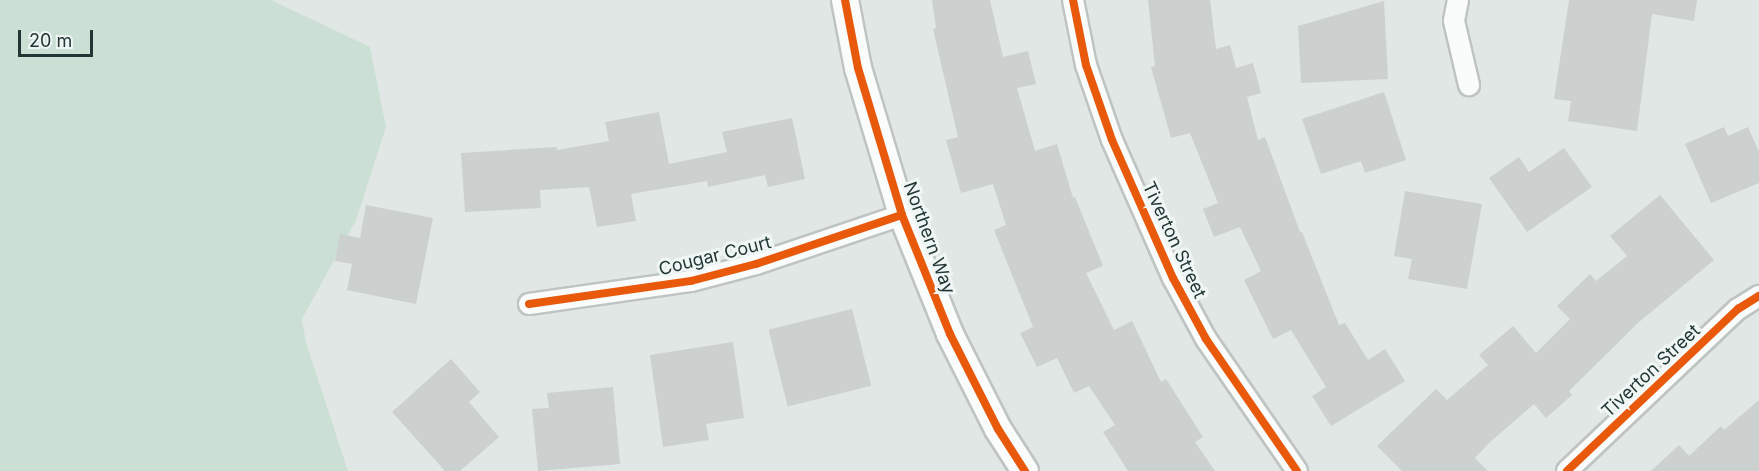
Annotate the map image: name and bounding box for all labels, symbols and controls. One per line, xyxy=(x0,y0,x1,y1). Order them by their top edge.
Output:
scale bar xyxy=(21,18,96,56)
text: 20 m xyxy=(29,30,72,51)
street label: Tiverton Street xyxy=(1138,178,1210,302)
street label: Northern Way xyxy=(899,179,959,297)
street label: Cougar Court xyxy=(657,232,773,280)
street label: Tiverton Street xyxy=(1597,320,1705,422)

